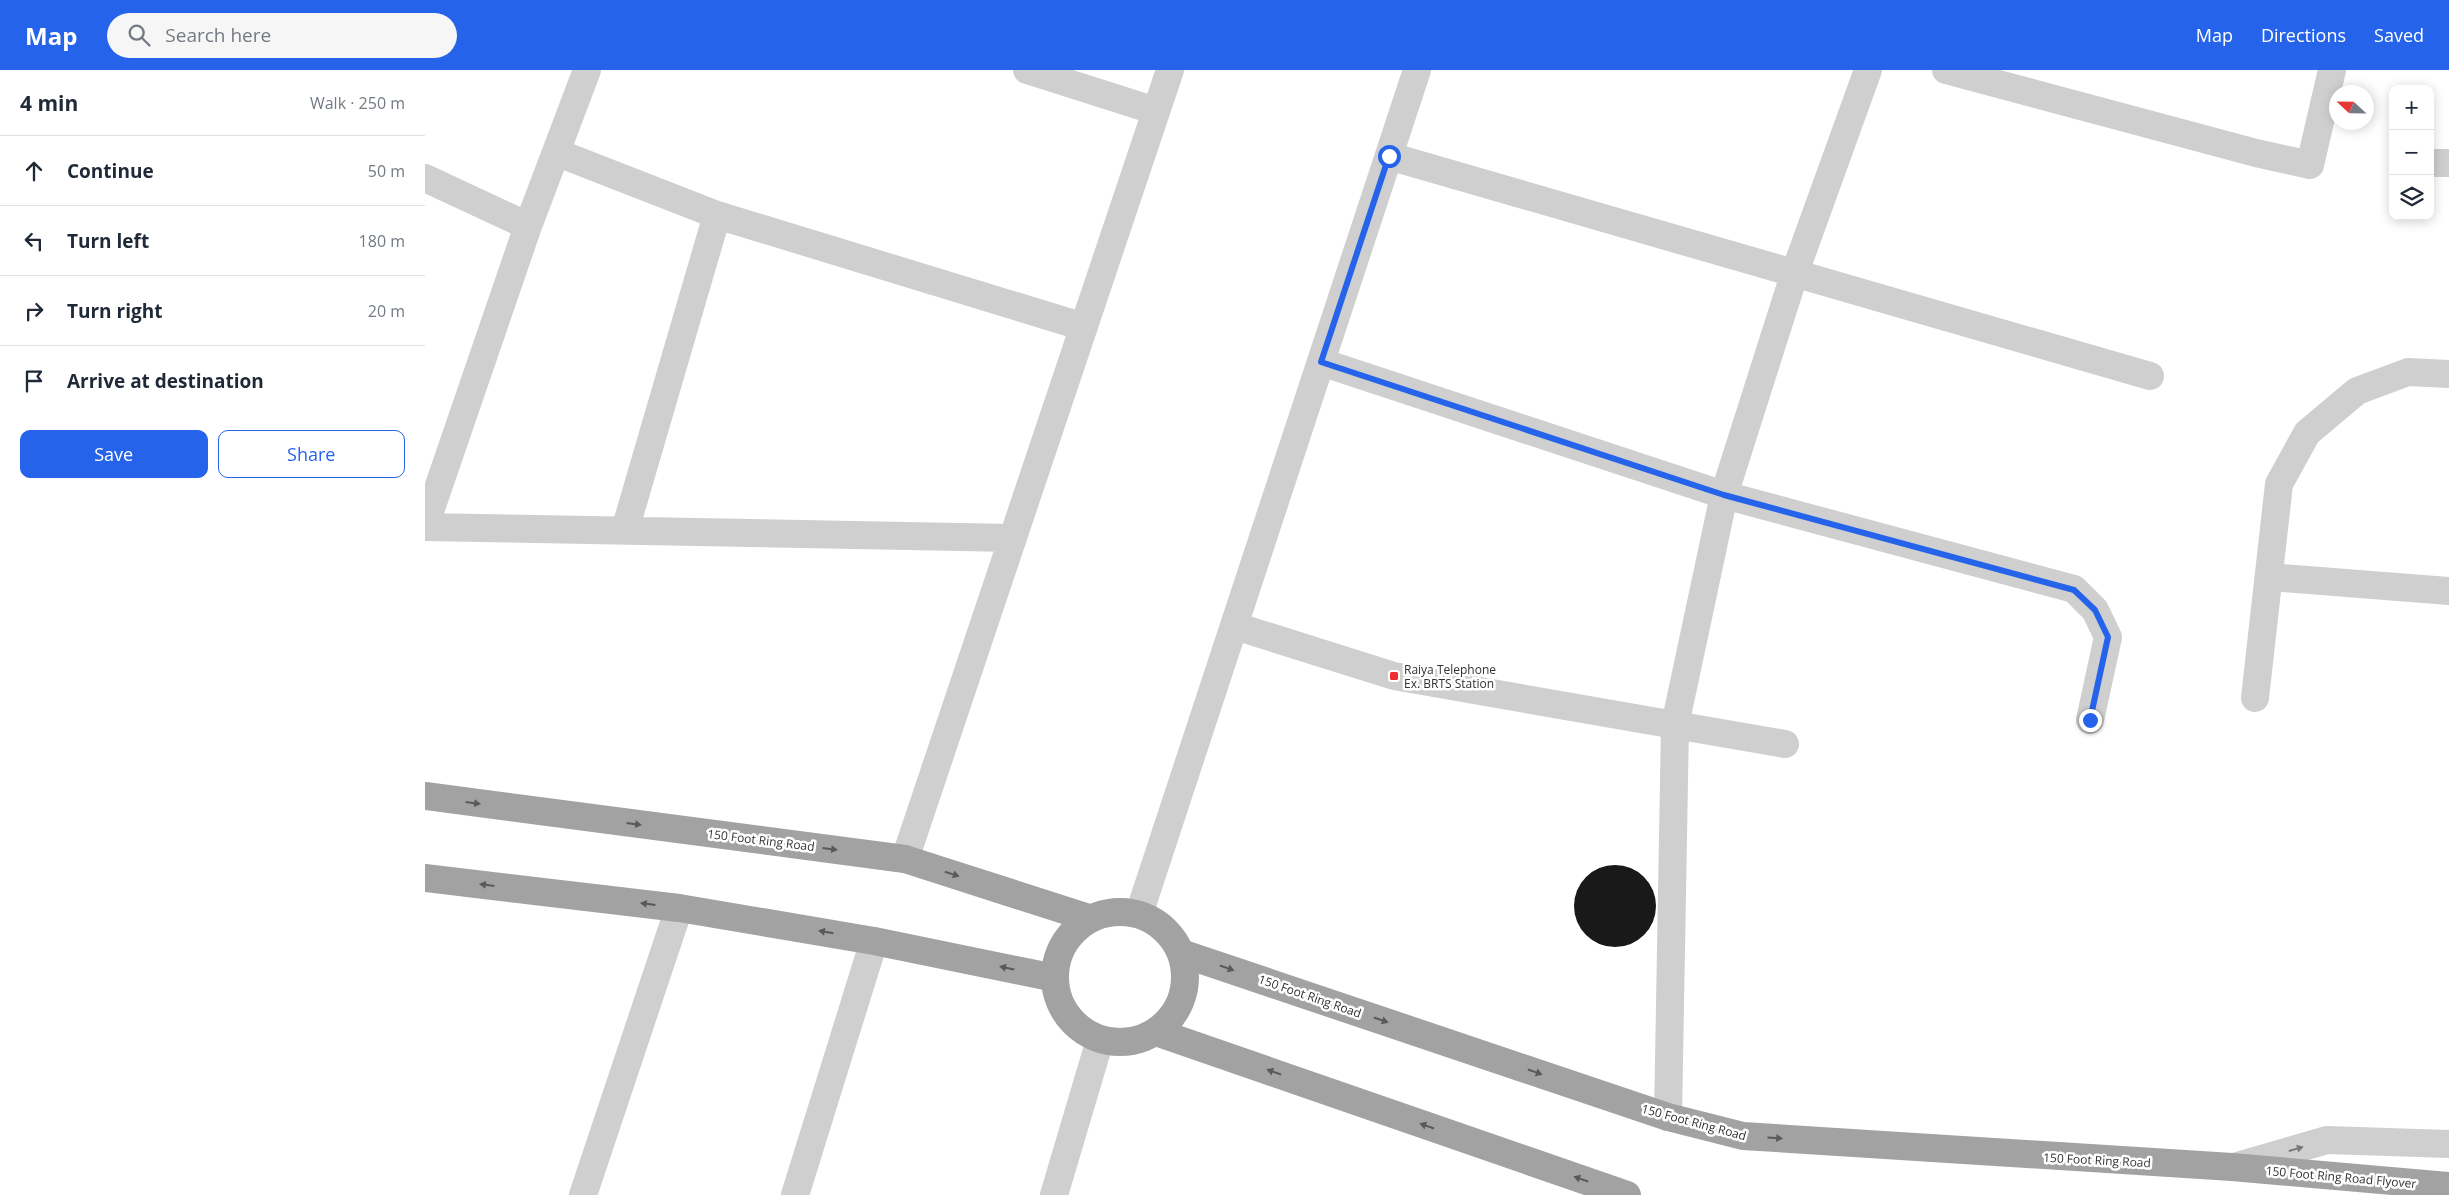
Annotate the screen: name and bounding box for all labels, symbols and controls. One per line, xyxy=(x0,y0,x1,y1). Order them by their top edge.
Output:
search box xyxy=(107,13,457,58)
text: Map xyxy=(25,19,77,52)
icon: search xyxy=(125,21,153,49)
text: Search here xyxy=(165,22,271,48)
text: Map xyxy=(2196,23,2233,47)
text: Directions xyxy=(2261,23,2346,47)
text: Saved xyxy=(2374,23,2424,47)
north arrow xyxy=(2329,85,2374,130)
map controls xyxy=(2389,85,2434,220)
button: + xyxy=(2389,85,2434,130)
text: 4 min xyxy=(20,89,78,117)
text: Walk · 250 m xyxy=(310,92,405,114)
button: − xyxy=(2389,130,2434,175)
route start xyxy=(1378,145,1401,168)
icon: ahead xyxy=(20,157,48,185)
text: Continue xyxy=(67,158,154,184)
text: 50 m xyxy=(368,160,405,182)
button: layers xyxy=(2389,175,2434,220)
icon: left xyxy=(20,227,48,255)
text: Turn left xyxy=(67,228,149,254)
text: 180 m xyxy=(359,230,405,252)
icon: right xyxy=(20,297,48,325)
text: Turn right xyxy=(67,298,162,324)
text: 20 m xyxy=(368,300,405,322)
icon: arrive xyxy=(20,367,48,395)
text: Arrive at destination xyxy=(67,368,264,394)
button: Save xyxy=(20,430,208,478)
button: Share xyxy=(218,430,405,478)
place label: Raiya Telephone Ex. BRTS Station xyxy=(1404,661,1496,692)
marker: Raiya Telephone Ex. BRTS Station xyxy=(1388,670,1400,682)
route end xyxy=(2079,709,2102,732)
one-way arrow xyxy=(466,799,482,807)
one-way arrow xyxy=(627,820,643,828)
street label: 150 Foot Ring Road xyxy=(706,825,816,855)
one-way arrow xyxy=(823,846,839,854)
one-way arrow xyxy=(945,871,960,879)
one-way arrow xyxy=(478,881,494,889)
one-way arrow xyxy=(640,900,656,908)
one-way arrow xyxy=(817,928,833,936)
one-way arrow xyxy=(999,964,1014,972)
one-way arrow xyxy=(1220,965,1235,973)
street label: 150 Foot Ring Road xyxy=(1256,970,1364,1022)
one-way arrow xyxy=(1374,1017,1389,1025)
one-way arrow xyxy=(1266,1068,1281,1076)
one-way arrow xyxy=(1528,1069,1543,1077)
street label: 150 Foot Ring Road xyxy=(1640,1100,1748,1144)
one-way arrow xyxy=(1420,1122,1435,1129)
one-way arrow xyxy=(1767,1135,1783,1143)
one-way arrow xyxy=(2288,1145,2303,1153)
street label: 150 Foot Ring Road xyxy=(2043,1149,2151,1171)
street label: 150 Foot Ring Road Flyover xyxy=(2265,1162,2417,1192)
one-way arrow xyxy=(1573,1175,1588,1183)

